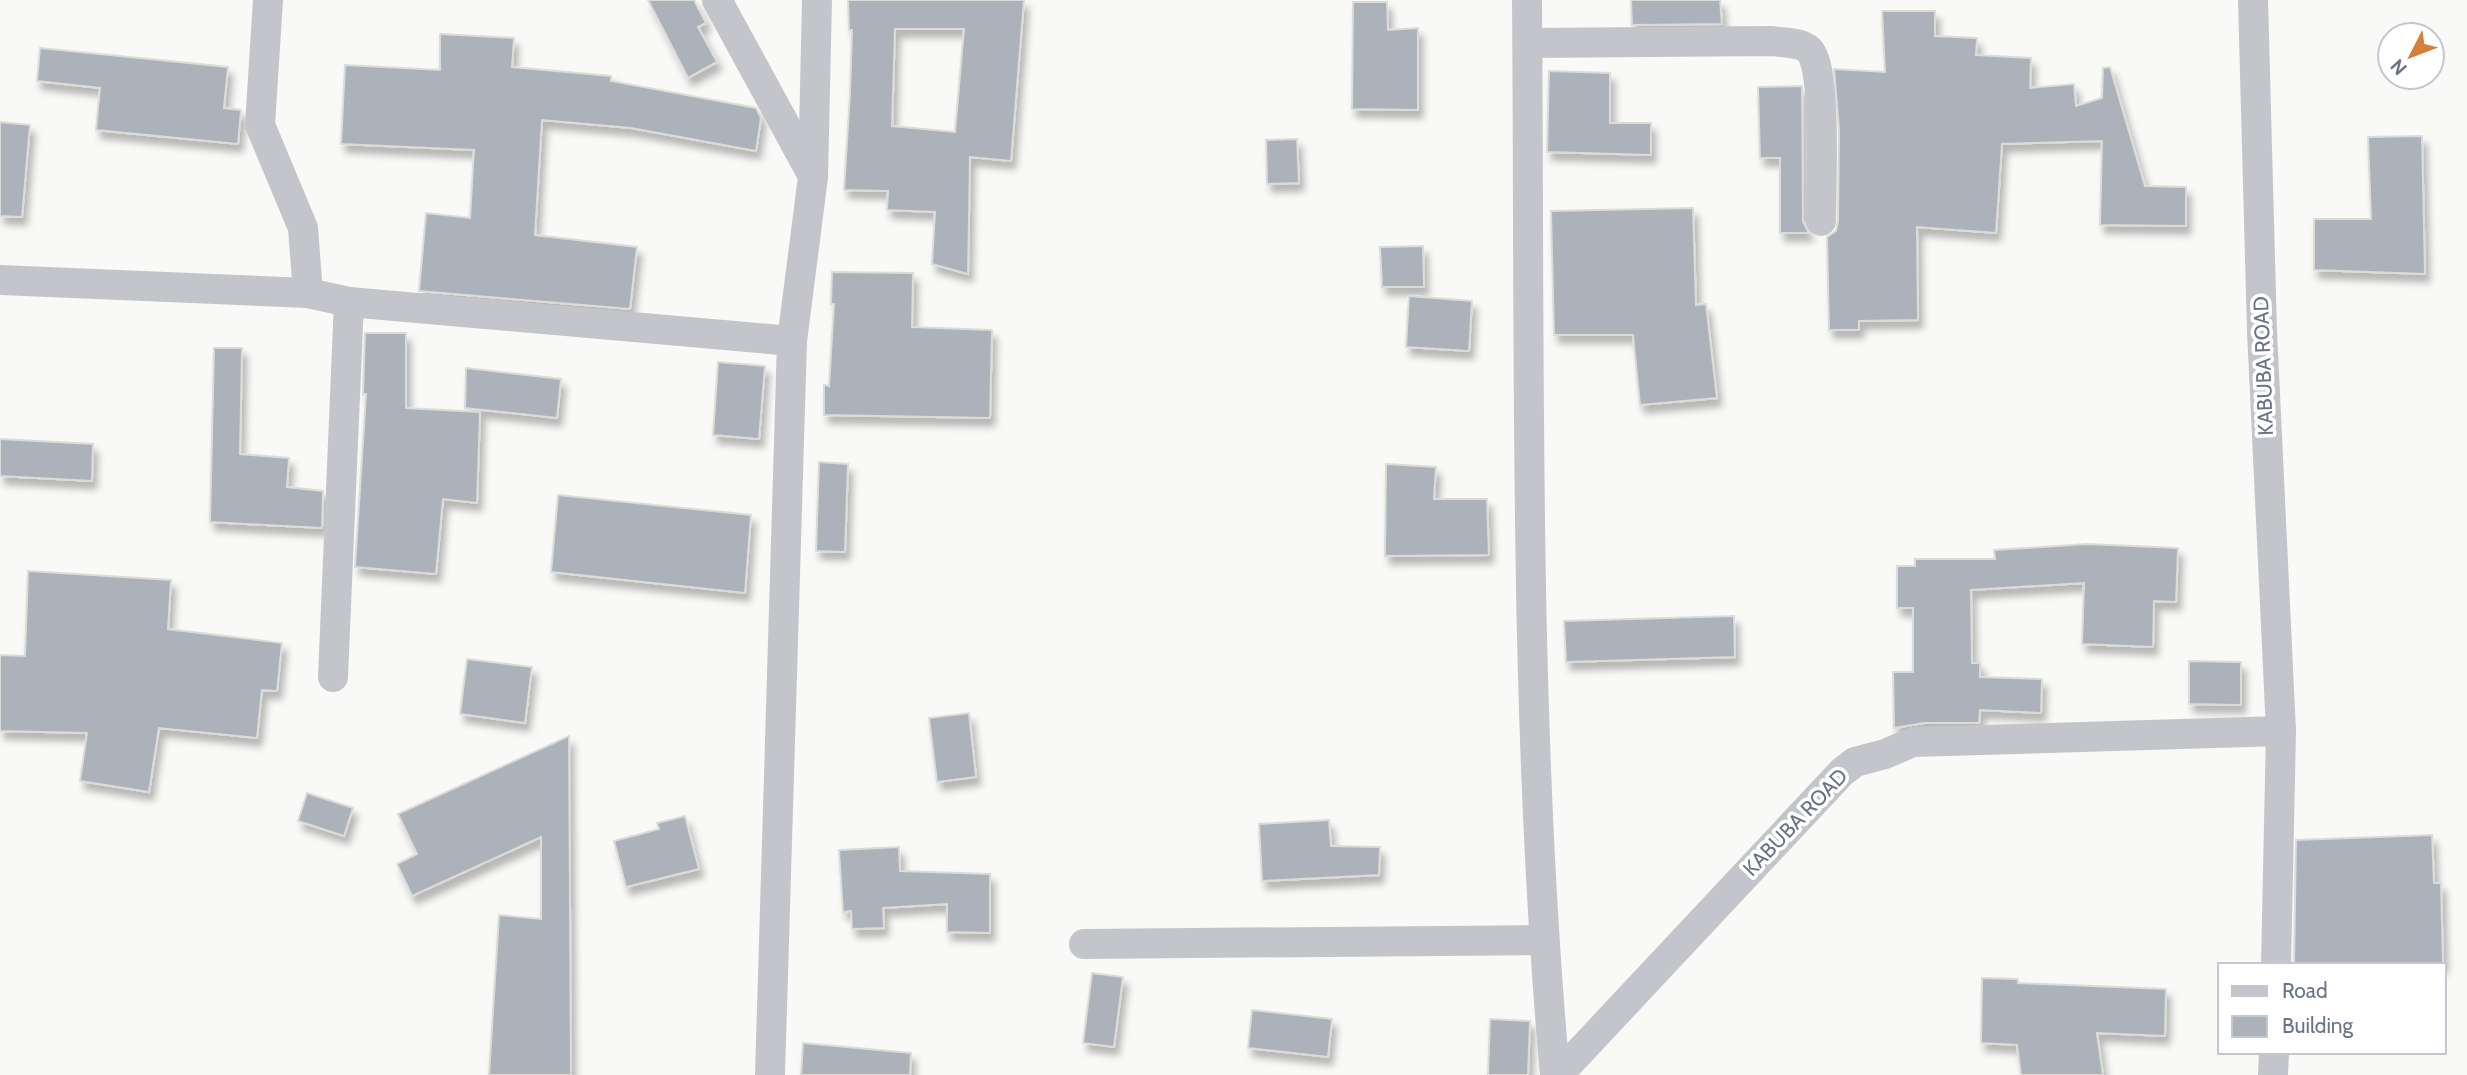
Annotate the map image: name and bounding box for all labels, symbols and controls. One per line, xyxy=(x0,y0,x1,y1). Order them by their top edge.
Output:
north arrow xyxy=(2376,21,2446,91)
text: N xyxy=(2386,54,2412,80)
street label: KABUBA ROAD xyxy=(2248,296,2278,436)
street label: KABUBA ROAD xyxy=(1738,763,1852,881)
legend xyxy=(2218,963,2446,1054)
text: Road xyxy=(2282,978,2328,1003)
text: Building xyxy=(2282,1013,2354,1038)

